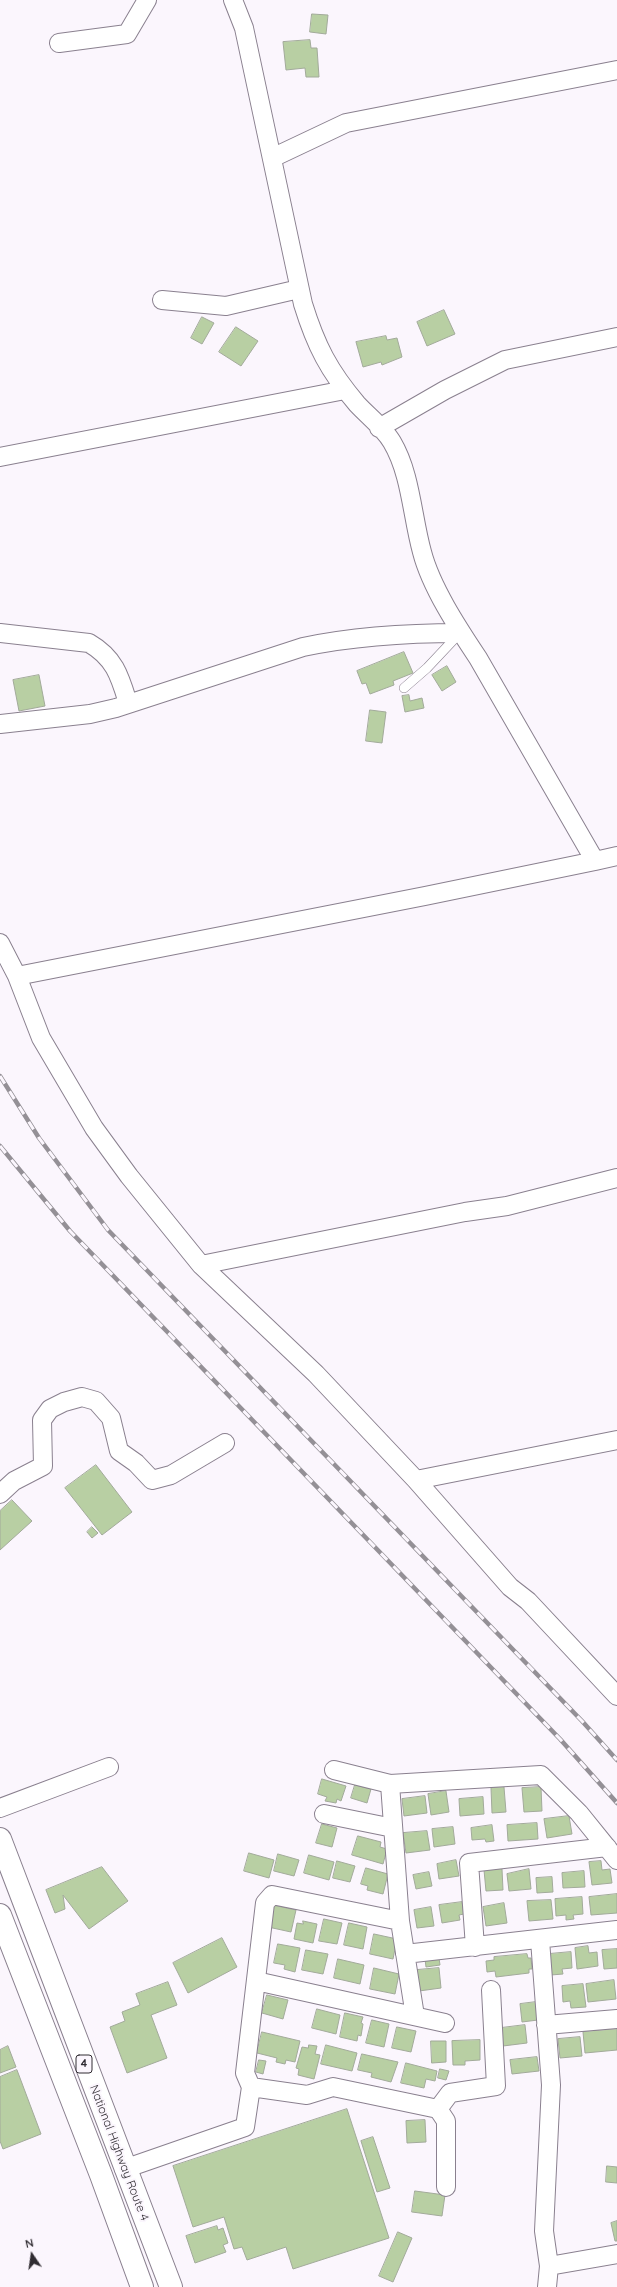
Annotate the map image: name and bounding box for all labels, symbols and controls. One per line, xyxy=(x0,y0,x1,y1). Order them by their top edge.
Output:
road number: 4 xyxy=(76,2055,92,2073)
street label: National Highway Route 4 xyxy=(86,2083,152,2223)
north arrow xyxy=(12,2235,52,2275)
text: N xyxy=(24,2236,35,2251)

